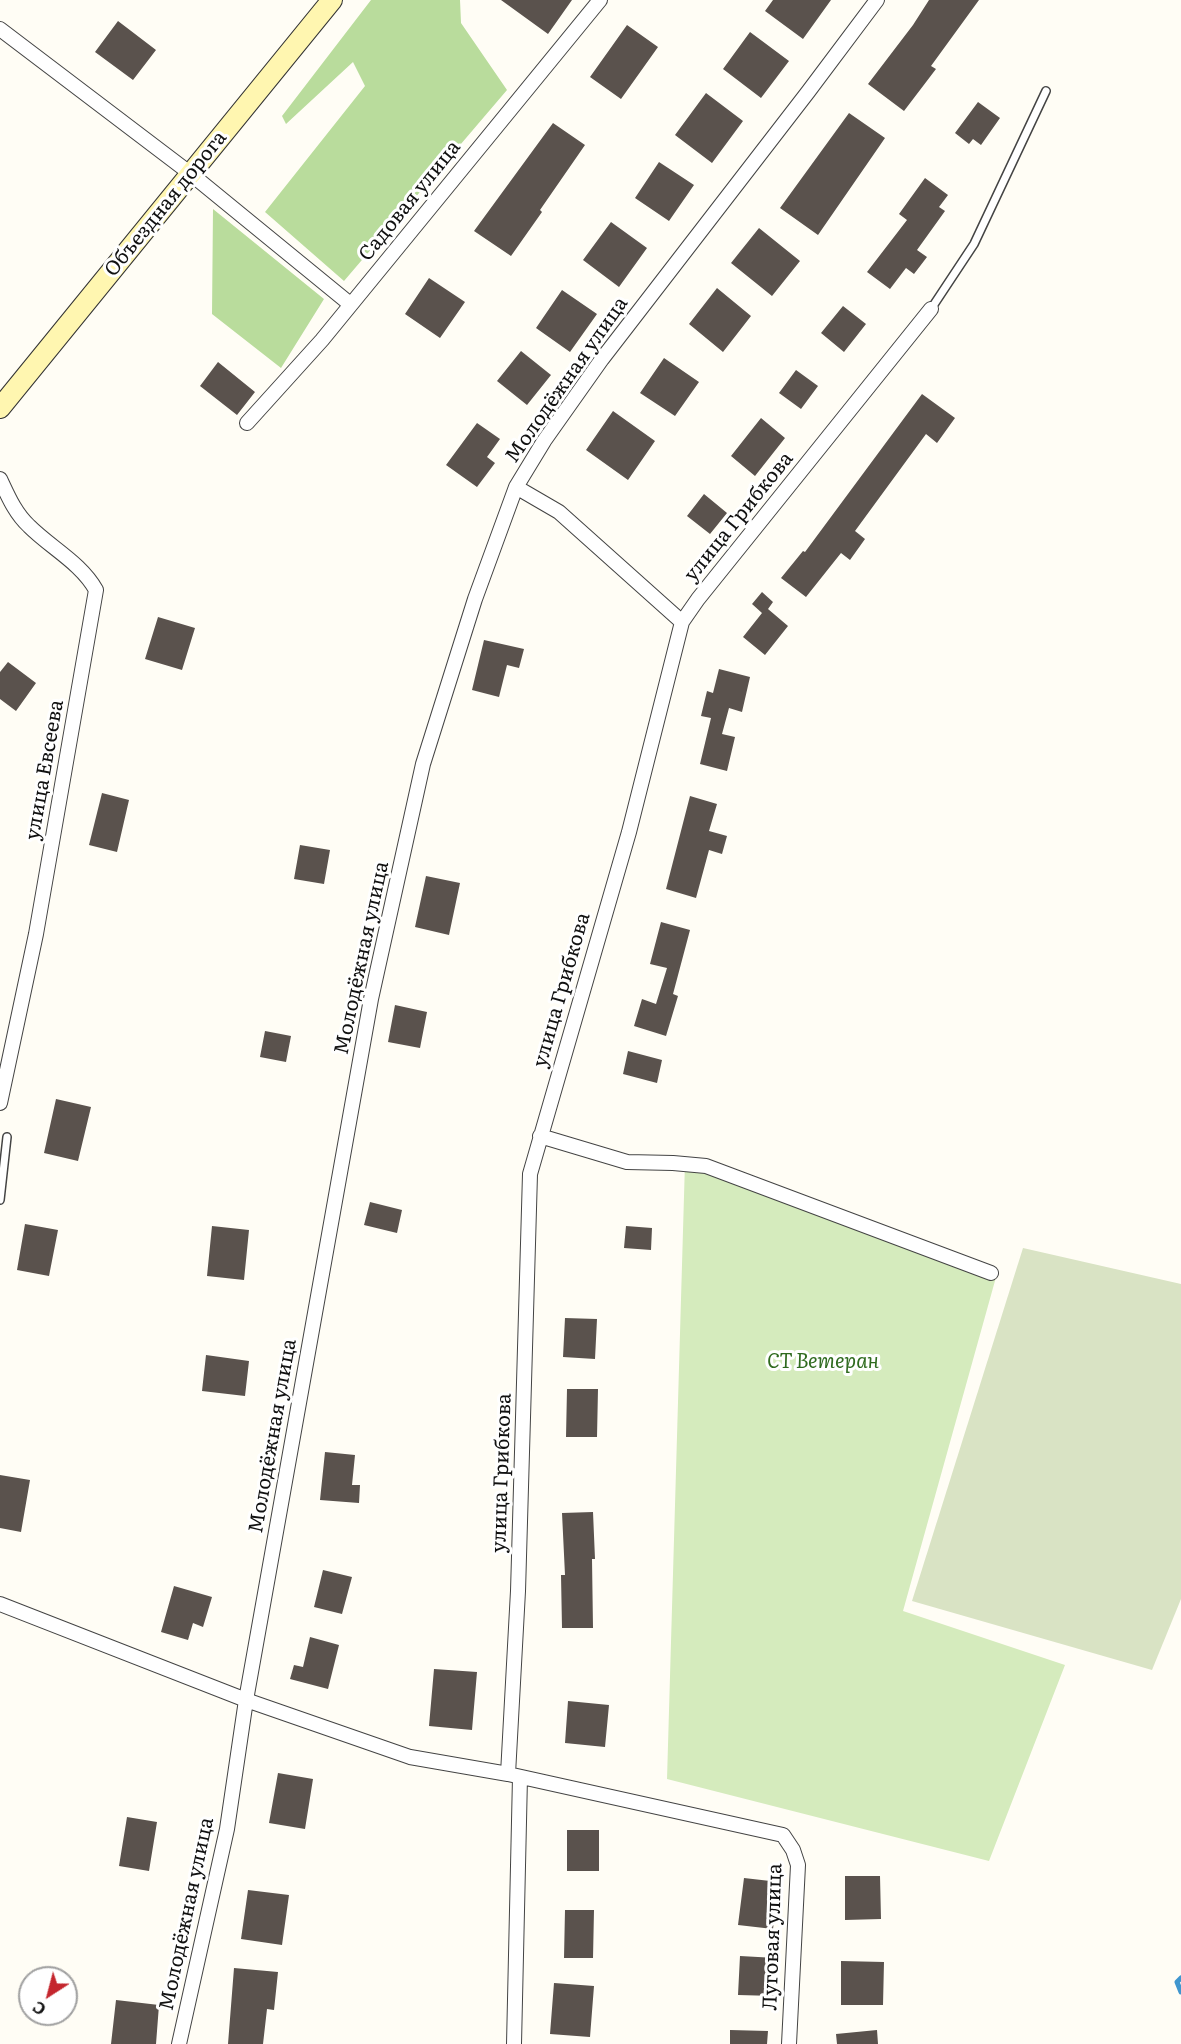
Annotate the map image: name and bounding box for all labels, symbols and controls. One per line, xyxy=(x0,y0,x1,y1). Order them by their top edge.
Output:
street label: Объездная дорога xyxy=(100,126,232,282)
street label: Садовая улица xyxy=(354,136,466,266)
street label: Молодёжная улица xyxy=(501,292,633,468)
street label: улица Грибкова xyxy=(679,447,799,587)
street label: улица Евсеева xyxy=(21,698,69,842)
street label: Молодёжная улица xyxy=(330,859,394,1057)
street label: улица Грибкова xyxy=(528,910,596,1070)
street label: Молодёжная улица xyxy=(244,1337,302,1535)
park label: СТ Ветеран xyxy=(767,1350,879,1374)
street label: улица Грибкова xyxy=(487,1393,517,1553)
street label: Молодёжная улица xyxy=(155,1815,219,2013)
street label: Луговая улица xyxy=(758,1863,788,2011)
north arrow xyxy=(18,1966,78,2026)
text: С xyxy=(27,1996,50,2022)

